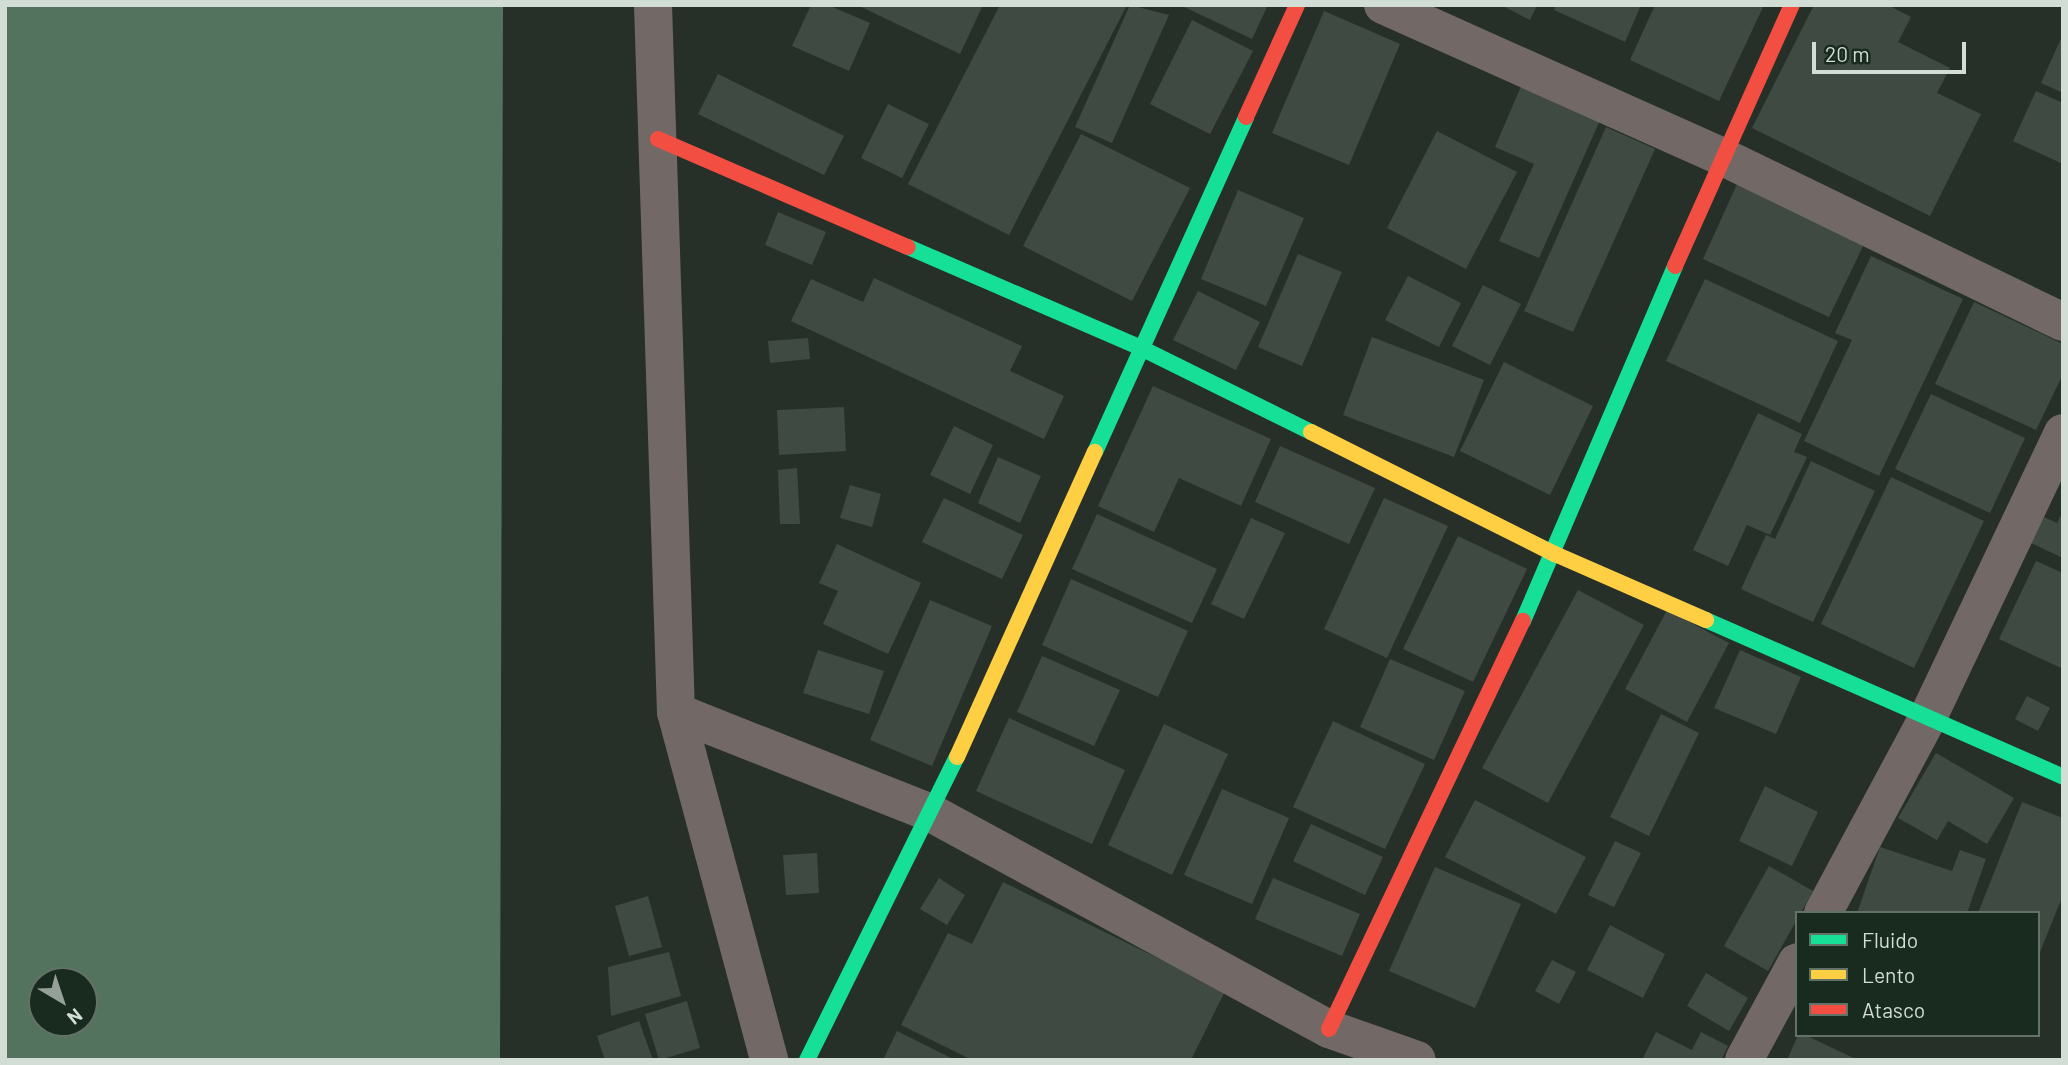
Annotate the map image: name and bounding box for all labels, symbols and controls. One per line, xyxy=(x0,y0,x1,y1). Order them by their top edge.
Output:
scale bar xyxy=(1816,28,1970,72)
text: 20 m xyxy=(1825,41,1870,66)
legend xyxy=(1795,911,2040,1037)
text: Fluido xyxy=(1862,927,1918,952)
text: Lento xyxy=(1862,962,1915,987)
north arrow xyxy=(28,967,98,1037)
text: Atasco xyxy=(1862,997,1925,1022)
text: N xyxy=(63,1004,87,1030)

